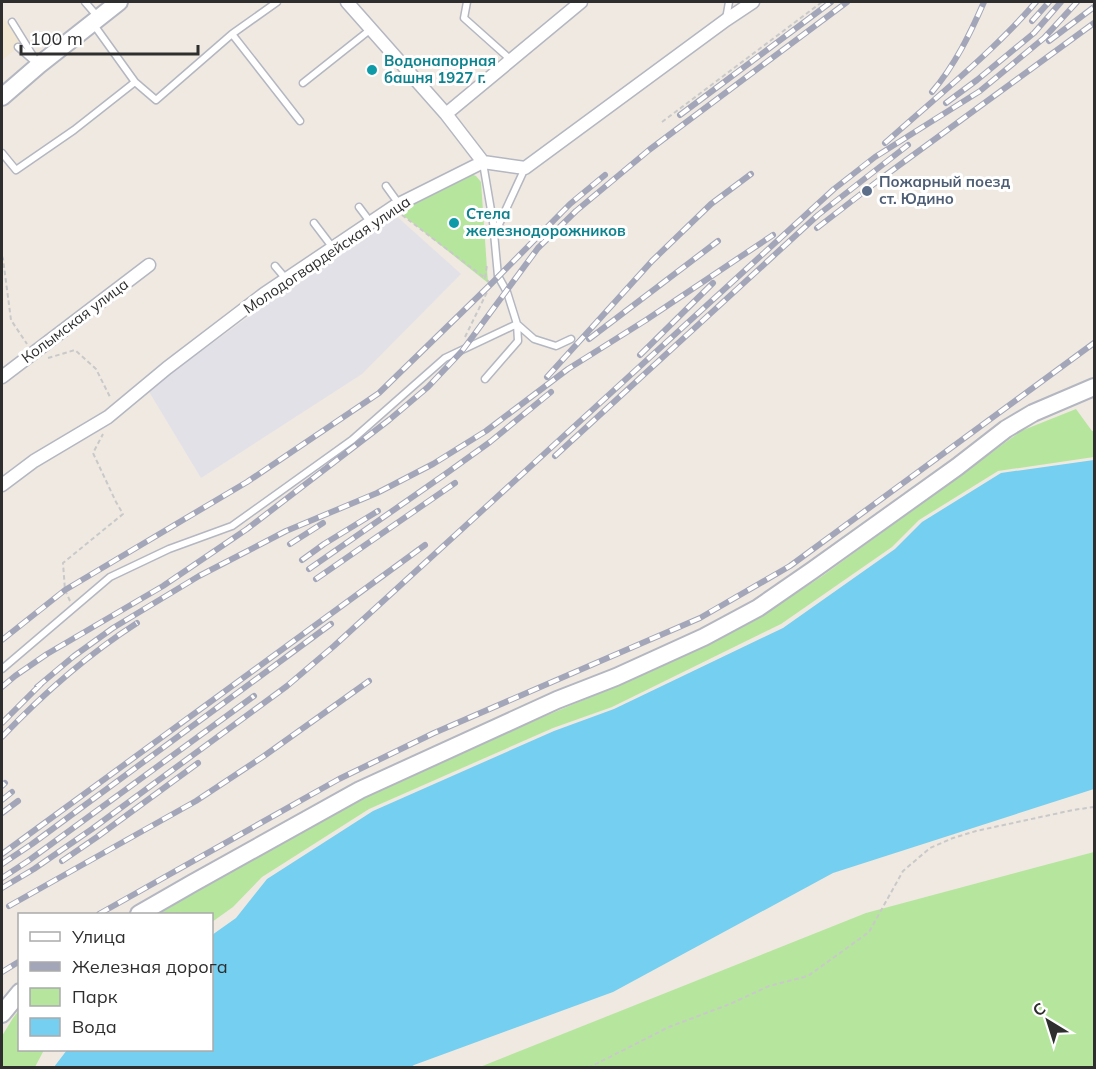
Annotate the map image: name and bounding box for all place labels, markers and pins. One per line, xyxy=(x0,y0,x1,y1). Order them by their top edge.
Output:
place label: Водонапорная башня 1927 г. xyxy=(384,51,496,87)
marker: Водонапорная башня 1927 г. xyxy=(365,63,379,77)
place label: Пожарный поезд ст. Юдино xyxy=(879,172,1011,208)
marker: Пожарный поезд ст. Юдино xyxy=(860,184,874,198)
place label: Стела железнодорожников xyxy=(465,204,626,240)
marker: Стела железнодорожников xyxy=(447,216,461,230)

